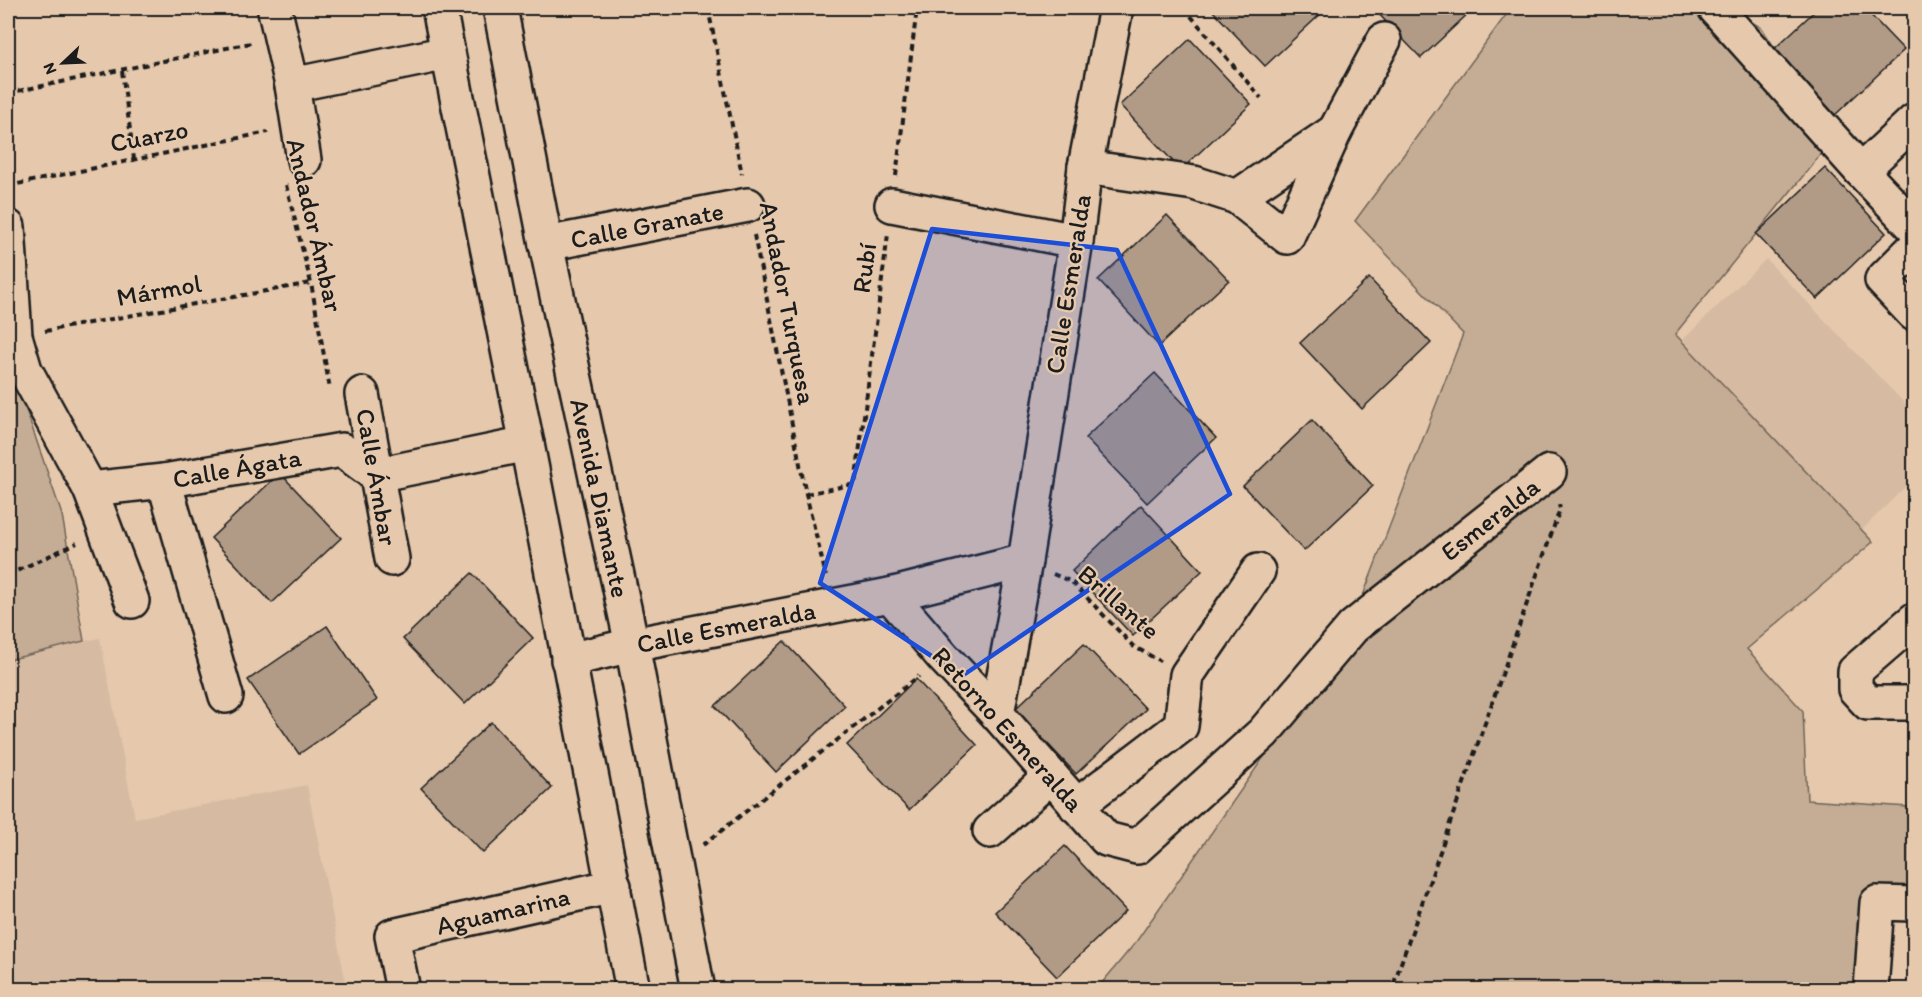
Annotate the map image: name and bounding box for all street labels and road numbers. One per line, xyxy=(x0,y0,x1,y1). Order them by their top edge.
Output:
street label: Cuarzo xyxy=(107,113,191,159)
street label: Andador Ámbar xyxy=(279,135,351,316)
street label: Calle Esmeralda xyxy=(1038,192,1098,376)
street label: Calle Granate xyxy=(568,194,726,256)
street label: Andador Turquesa xyxy=(753,199,823,408)
street label: Rubí xyxy=(845,241,883,295)
street label: Mármol xyxy=(114,267,204,313)
street label: Avenida Diamante xyxy=(563,395,637,601)
street label: Calle Ámbar xyxy=(349,406,405,548)
street label: Calle Ágata xyxy=(170,441,304,495)
street label: Esmeralda xyxy=(1434,470,1546,568)
street label: Brillante xyxy=(1071,558,1167,646)
street label: Calle Esmeralda xyxy=(634,594,818,660)
street label: Retorno Esmeralda xyxy=(925,640,1091,819)
street label: Aguamarina xyxy=(433,880,573,942)

